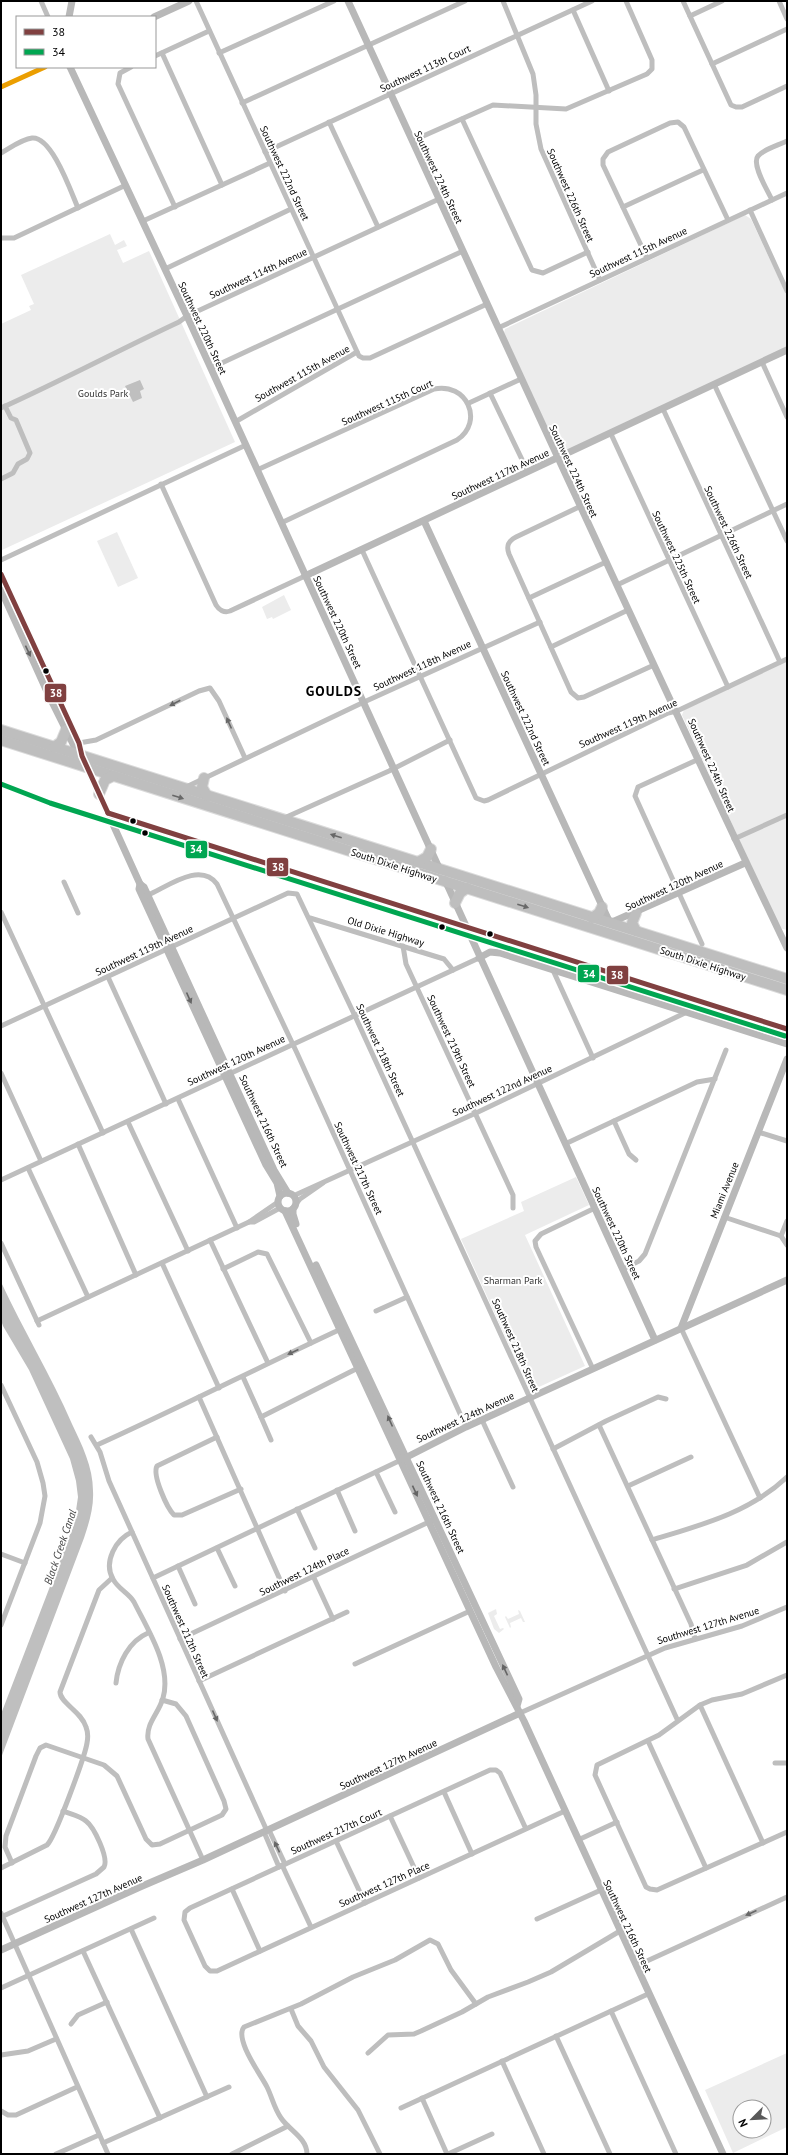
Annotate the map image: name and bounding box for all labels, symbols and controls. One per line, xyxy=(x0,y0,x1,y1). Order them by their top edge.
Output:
legend xyxy=(16,16,156,68)
text: 38 xyxy=(52,24,65,39)
street label: Southwest 113th Court xyxy=(378,41,473,95)
text: 34 xyxy=(52,44,66,59)
street label: Southwest 222nd Street xyxy=(257,124,312,223)
street label: Southwest 224th Street xyxy=(411,129,466,226)
street label: Southwest 226th Street xyxy=(544,146,597,245)
street label: Southwest 115th Avenue xyxy=(587,224,689,281)
street label: Southwest 114th Avenue xyxy=(207,245,309,302)
street label: Southwest 220th Street xyxy=(175,280,230,377)
street label: Southwest 115th Avenue xyxy=(253,342,352,405)
street label: Southwest 115th Court xyxy=(340,376,435,428)
park label: Goulds Park xyxy=(78,387,128,400)
street label: Southwest 224th Street xyxy=(546,423,601,520)
street label: Southwest 117th Avenue xyxy=(449,446,551,503)
street label: Southwest 226th Street xyxy=(701,484,756,581)
street label: Southwest 225th Street xyxy=(649,509,704,606)
street label: Southwest 220th Street xyxy=(310,574,365,671)
street label: Southwest 118th Avenue xyxy=(371,637,473,694)
one-way arrow xyxy=(26,645,32,657)
unlabelled marker xyxy=(41,666,51,676)
street label: Southwest 222nd Street xyxy=(498,669,553,768)
district label: GOULDS xyxy=(306,682,362,700)
line badge: 38 xyxy=(44,683,67,703)
text: 38 xyxy=(50,686,62,700)
street label: Southwest 119th Avenue xyxy=(577,696,679,751)
one-way arrow xyxy=(169,699,180,706)
street label: Southwest 224th Street xyxy=(685,716,738,815)
one-way arrow xyxy=(226,717,232,728)
one-way arrow xyxy=(173,794,185,800)
unlabelled marker xyxy=(128,816,138,826)
unlabelled marker xyxy=(140,828,150,838)
one-way arrow xyxy=(330,833,342,839)
line badge: 34 xyxy=(185,840,208,859)
text: 34 xyxy=(190,842,203,856)
street label: South Dixie Highway xyxy=(349,845,439,886)
line badge: 38 xyxy=(266,857,289,877)
street label: Southwest 120th Avenue xyxy=(623,857,725,914)
text: 38 xyxy=(272,860,284,874)
one-way arrow xyxy=(517,903,529,909)
street label: Old Dixie Highway xyxy=(346,914,426,949)
street label: Southwest 119th Avenue xyxy=(93,922,195,979)
unlabelled marker xyxy=(437,922,447,932)
unlabelled marker xyxy=(485,929,495,939)
street label: South Dixie Highway xyxy=(658,943,748,984)
line badge: 34 xyxy=(577,964,600,983)
line badge: 38 xyxy=(606,965,629,985)
text: 34 xyxy=(583,967,596,981)
text: 38 xyxy=(611,968,623,982)
one-way arrow xyxy=(186,993,192,1004)
street label: Southwest 219th Street xyxy=(424,993,479,1090)
street label: Southwest 218th Street xyxy=(353,1002,408,1099)
street label: Southwest 120th Avenue xyxy=(185,1032,287,1089)
street label: Southwest 122nd Avenue xyxy=(450,1062,554,1119)
street label: Southwest 216th Street xyxy=(236,1073,291,1170)
street label: Southwest 217th Street xyxy=(331,1120,386,1217)
street label: Miami Avenue xyxy=(707,1160,742,1220)
street label: Southwest 220th Street xyxy=(589,1185,644,1282)
park label: Sharman Park xyxy=(484,1274,543,1287)
street label: Southwest 218th Street xyxy=(489,1296,542,1395)
one-way arrow xyxy=(287,1349,298,1355)
street label: Southwest 124th Avenue xyxy=(414,1389,516,1446)
one-way arrow xyxy=(387,1415,394,1427)
street label: Southwest 216th Street xyxy=(413,1459,468,1556)
one-way arrow xyxy=(412,1485,418,1497)
water label: Black Creek Canal xyxy=(41,1508,79,1586)
street label: Southwest 124th Place xyxy=(257,1544,351,1599)
street label: Southwest 212th Street xyxy=(159,1582,212,1681)
street label: Southwest 127th Avenue xyxy=(656,1604,761,1647)
one-way arrow xyxy=(502,1665,508,1676)
one-way arrow xyxy=(212,1711,218,1723)
street label: Southwest 127th Avenue xyxy=(337,1736,439,1793)
street label: Southwest 217th Court xyxy=(289,1805,384,1857)
one-way arrow xyxy=(274,1841,280,1853)
street label: Southwest 127th Place xyxy=(337,1859,432,1910)
street label: Southwest 127th Avenue xyxy=(42,1871,144,1926)
street label: Southwest 216th Street xyxy=(600,1878,655,1975)
one-way arrow xyxy=(746,1910,757,1916)
north arrow xyxy=(732,2099,772,2139)
text: N xyxy=(735,2117,751,2129)

